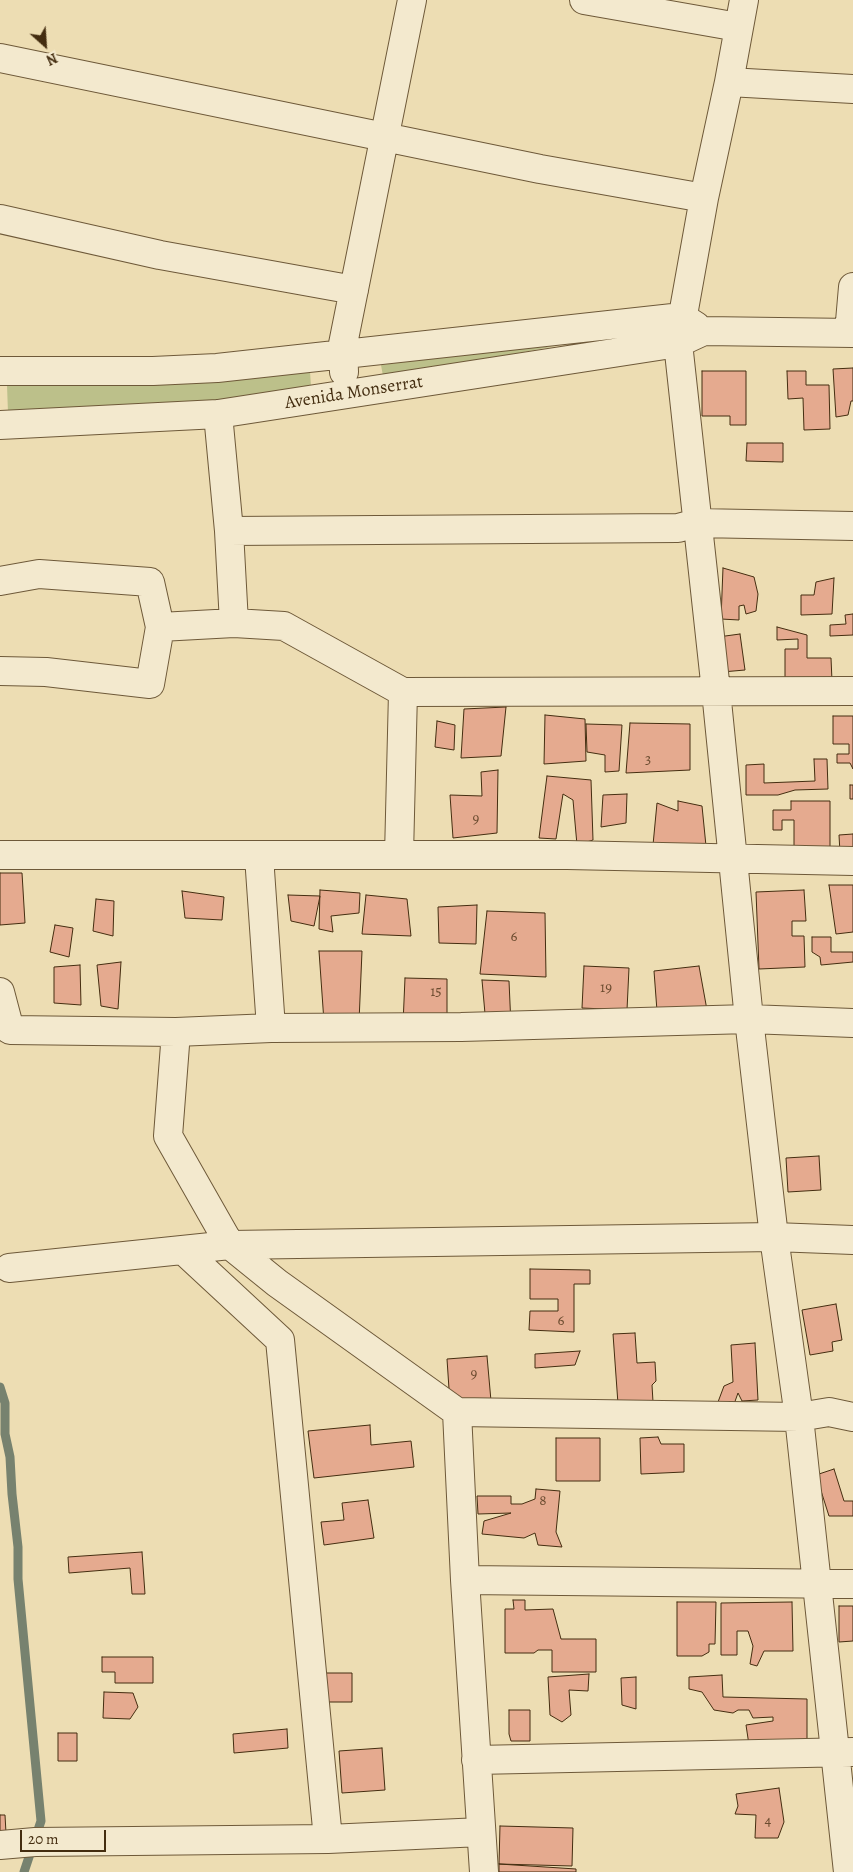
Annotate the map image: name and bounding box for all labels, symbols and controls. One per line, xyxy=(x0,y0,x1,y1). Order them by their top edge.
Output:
north arrow xyxy=(20,20,70,70)
text: N xyxy=(43,48,61,70)
street label: Avenida Monserrat xyxy=(283,371,425,415)
house number: 3 xyxy=(645,751,651,769)
house number: 9 xyxy=(473,810,479,828)
house number: 6 xyxy=(511,928,517,946)
house number: 19 xyxy=(600,979,612,997)
house number: 15 xyxy=(430,983,442,1001)
house number: 6 xyxy=(558,1312,564,1330)
house number: 9 xyxy=(471,1365,477,1383)
house number: 8 xyxy=(539,1492,547,1510)
house number: 4 xyxy=(765,1812,771,1830)
scale bar xyxy=(22,1820,109,1852)
text: 20 m xyxy=(28,1829,59,1849)

